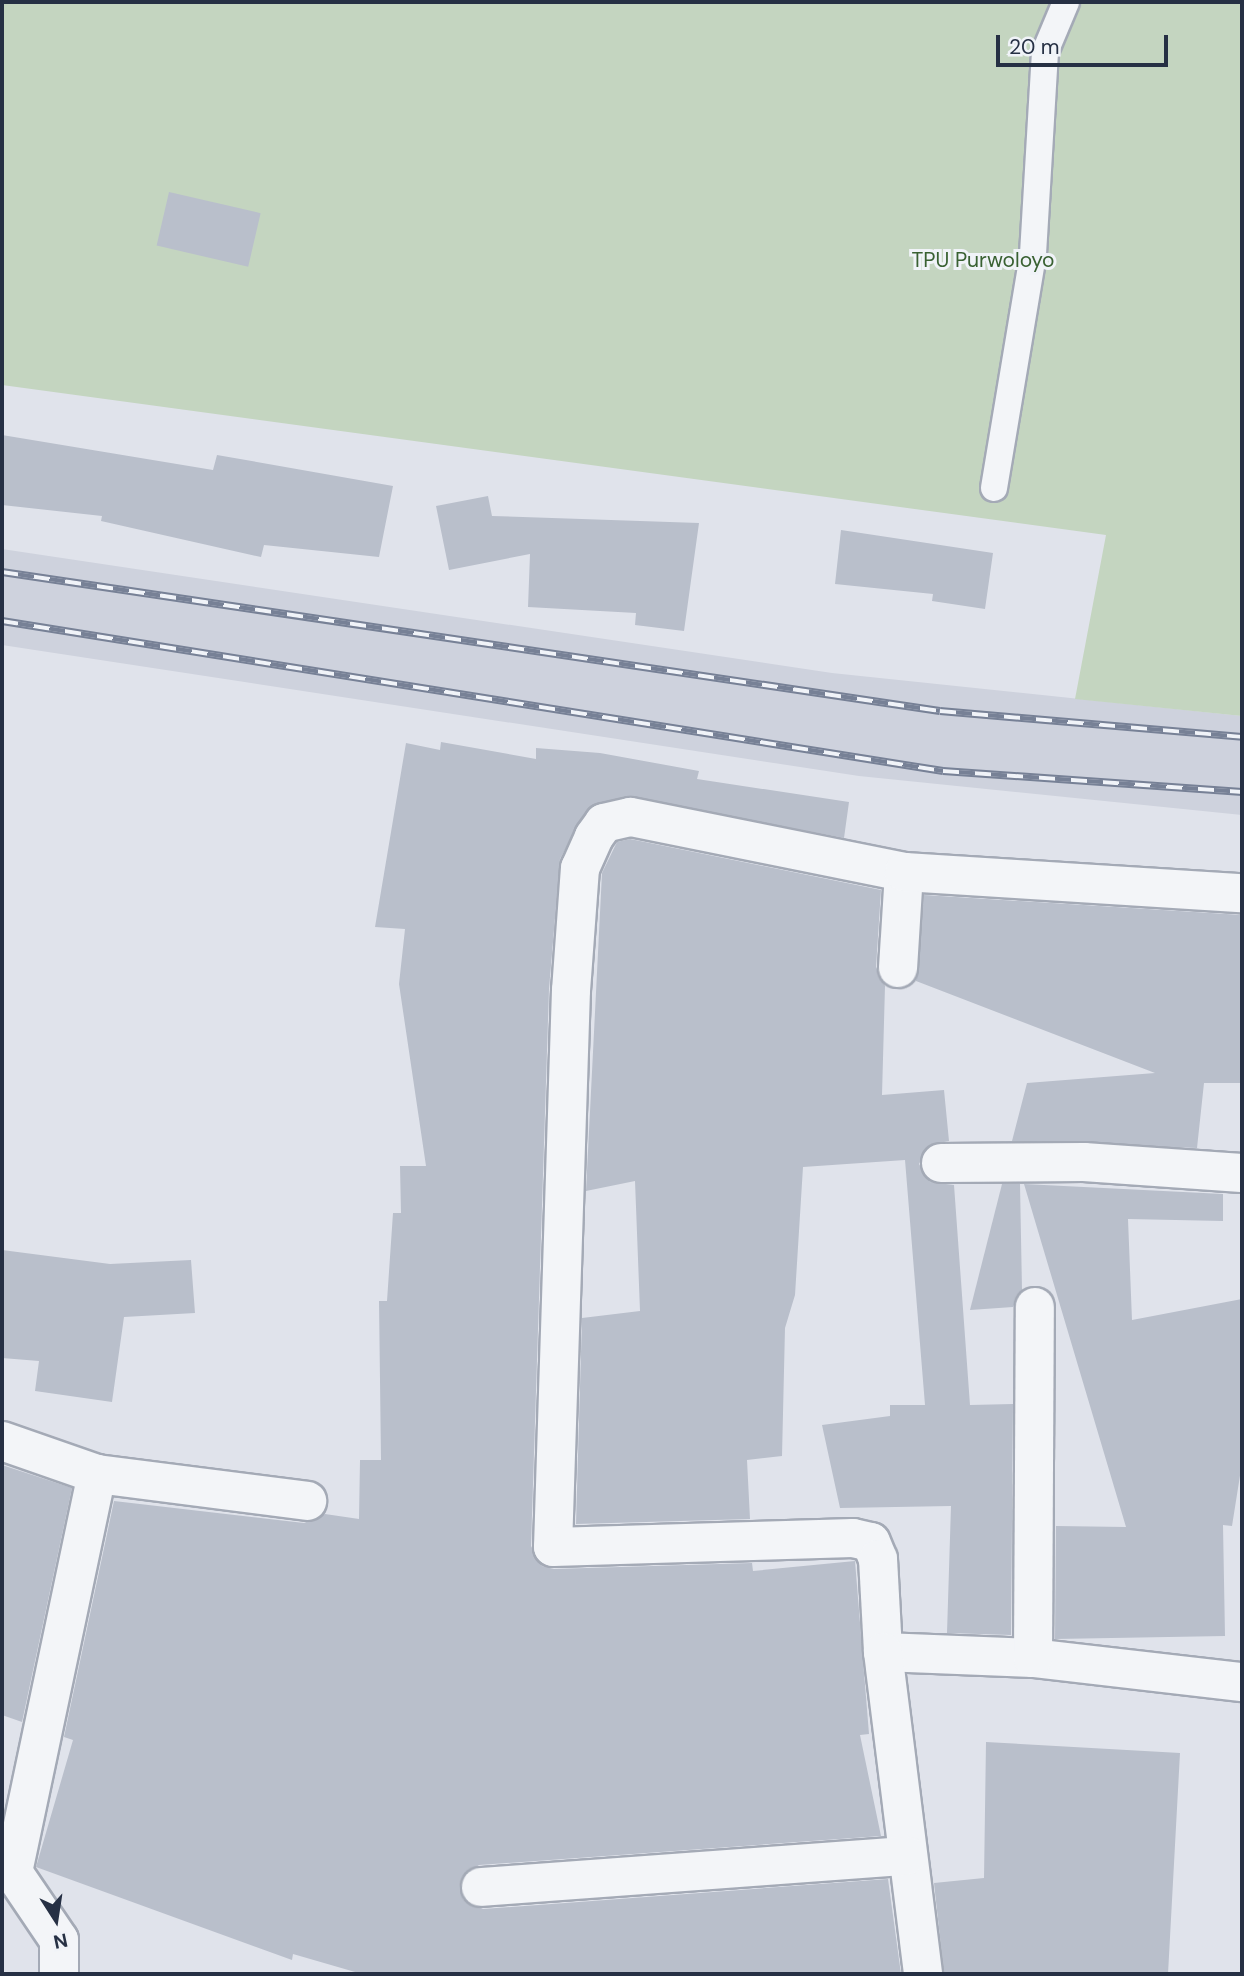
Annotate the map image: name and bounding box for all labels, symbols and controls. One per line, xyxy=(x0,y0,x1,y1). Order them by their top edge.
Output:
scale bar xyxy=(999,21,1170,65)
text: 20 m xyxy=(1009,33,1060,61)
park label: TPU Purwoloyo xyxy=(912,247,1054,273)
north arrow xyxy=(21,1885,91,1955)
text: N xyxy=(51,1927,70,1955)

